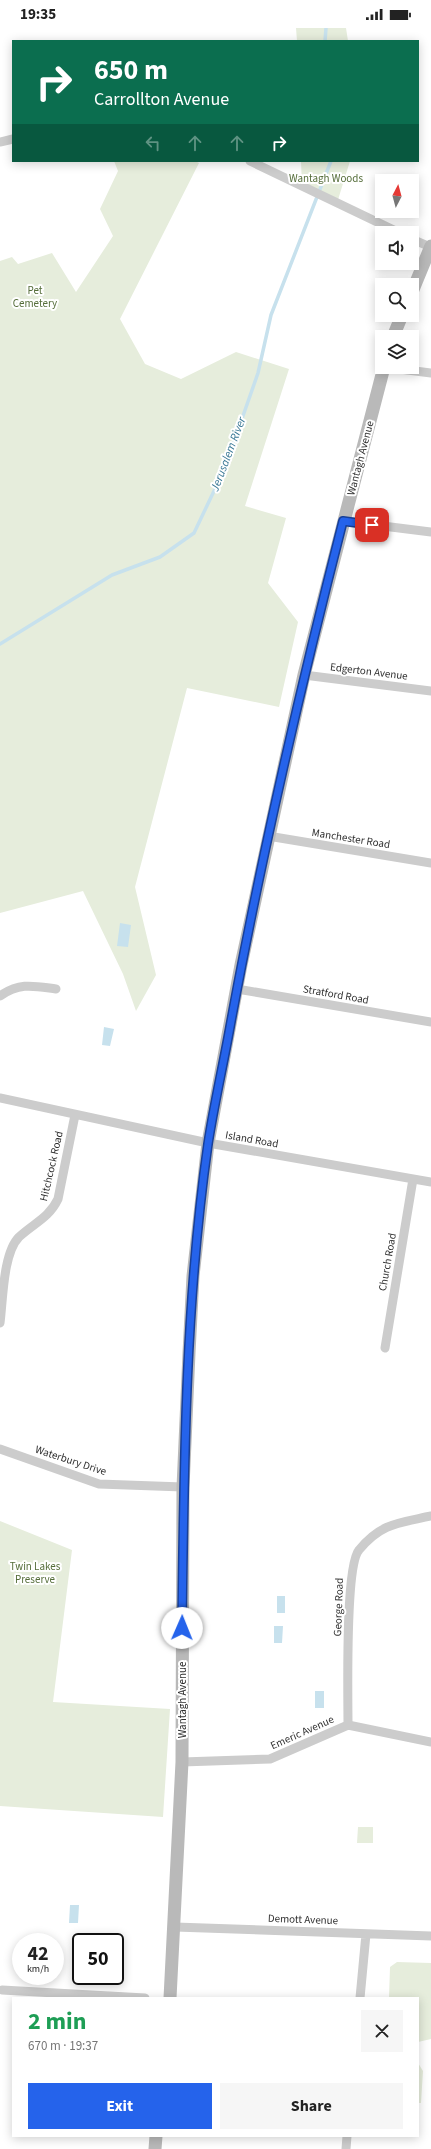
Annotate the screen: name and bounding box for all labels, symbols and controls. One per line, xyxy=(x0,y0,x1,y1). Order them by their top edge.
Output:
text: 19:35 xyxy=(20,4,56,25)
text: 650 m xyxy=(94,50,168,90)
icon: right xyxy=(28,56,80,108)
text: Carrollton Avenue xyxy=(94,87,229,112)
icon: left xyxy=(142,132,164,154)
icon: ahead xyxy=(184,132,206,154)
icon: ahead xyxy=(226,132,248,154)
icon: right xyxy=(268,132,290,154)
park label: Wantagh Woods xyxy=(289,171,363,186)
north arrow xyxy=(375,174,419,218)
map controls xyxy=(375,174,419,374)
button: sound xyxy=(375,226,419,270)
button: search xyxy=(375,278,419,322)
park label: Pet Cemetery xyxy=(13,283,57,311)
button: layers xyxy=(375,330,419,374)
water label: Jerusalem River xyxy=(206,414,251,495)
street label: Wantagh Avenue xyxy=(343,419,378,497)
pin xyxy=(355,508,389,542)
icon: arrive xyxy=(361,514,383,536)
street label: Edgerton Avenue xyxy=(329,659,409,684)
street label: Manchester Road xyxy=(311,825,391,852)
street label: Stratford Road xyxy=(302,981,370,1008)
street label: Island Road xyxy=(224,1127,280,1152)
street label: Hitchcock Road xyxy=(36,1130,67,1203)
street label: Church Road xyxy=(375,1232,400,1292)
street label: Waterbury Drive xyxy=(33,1442,109,1479)
park label: Twin Lakes Preserve xyxy=(10,1559,61,1587)
street label: George Road xyxy=(330,1577,347,1637)
position arrow xyxy=(161,1607,203,1649)
street label: Wantagh Avenue xyxy=(175,1661,190,1738)
street label: Emeric Avenue xyxy=(268,1712,337,1753)
street label: Demott Avenue xyxy=(268,1911,339,1928)
speed limit sign: 50 xyxy=(72,1933,124,1985)
text: 42 xyxy=(27,1940,49,1968)
text: km/h xyxy=(27,1962,49,1976)
text: 2 min xyxy=(28,2004,86,2039)
button: close xyxy=(361,2010,403,2052)
text: 670 m · 19:37 xyxy=(28,2037,98,2055)
button: Exit xyxy=(28,2083,212,2129)
button: Share xyxy=(220,2083,403,2129)

